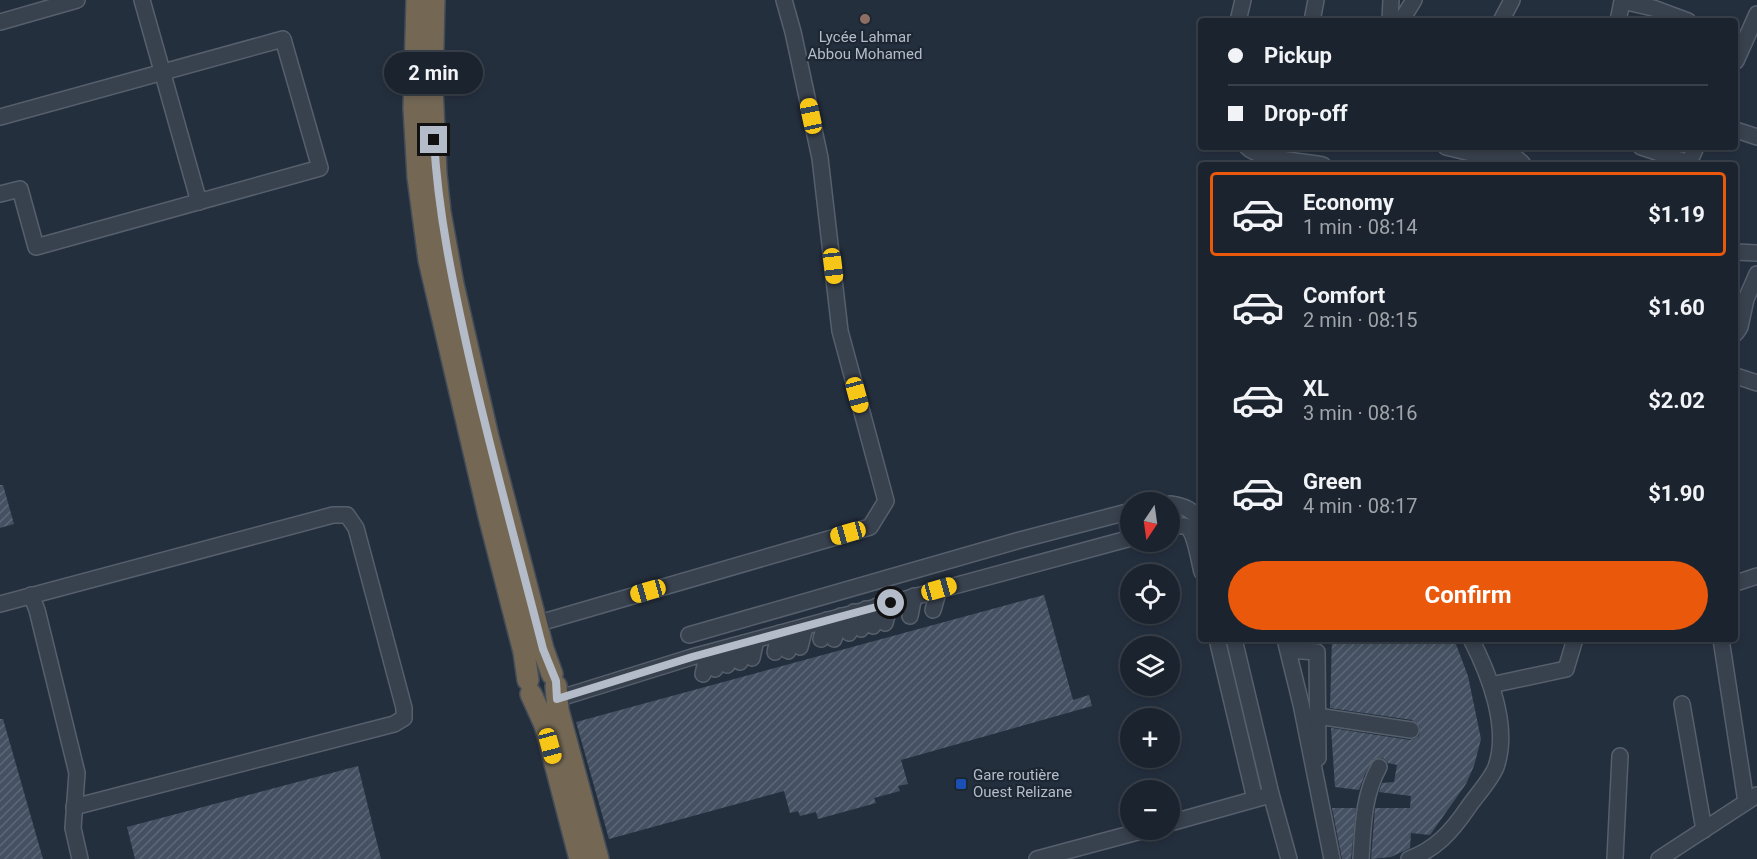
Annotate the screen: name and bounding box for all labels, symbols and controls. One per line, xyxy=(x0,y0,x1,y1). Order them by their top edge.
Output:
marker: Lycée Lahmar Abbou Mohamed xyxy=(858,12,872,26)
place label: Lycée Lahmar Abbou Mohamed xyxy=(808,28,922,63)
text: Pickup xyxy=(1264,43,1332,68)
callout: 2 min xyxy=(384,53,484,95)
text: 2 min xyxy=(408,61,459,85)
car xyxy=(798,97,824,135)
text: Drop-off xyxy=(1264,101,1348,126)
route end xyxy=(420,126,447,153)
icon: car xyxy=(1231,187,1285,241)
text: Economy xyxy=(1303,190,1394,215)
text: $1.19 xyxy=(1648,202,1705,227)
text: 1 min · 08:14 xyxy=(1303,215,1418,239)
car xyxy=(822,247,844,285)
icon: car xyxy=(1231,280,1285,334)
text: Comfort xyxy=(1303,283,1385,308)
text: $1.60 xyxy=(1648,295,1705,320)
text: 2 min · 08:15 xyxy=(1303,308,1418,332)
icon: car xyxy=(1231,373,1285,427)
car xyxy=(844,375,870,415)
text: XL xyxy=(1303,376,1329,401)
text: $2.02 xyxy=(1648,388,1705,413)
text: 3 min · 08:16 xyxy=(1303,401,1418,425)
icon: car xyxy=(1231,466,1285,520)
text: Green xyxy=(1303,469,1362,494)
text: $1.90 xyxy=(1648,481,1705,506)
north arrow xyxy=(1120,492,1180,552)
map controls xyxy=(1120,492,1180,840)
text: 4 min · 08:17 xyxy=(1303,494,1418,518)
car xyxy=(828,519,868,547)
button: Confirm xyxy=(1228,561,1708,630)
button: locate xyxy=(1120,564,1180,624)
car xyxy=(919,575,959,603)
car xyxy=(628,577,668,605)
route start xyxy=(877,589,904,616)
button: layers xyxy=(1120,636,1180,696)
button: + xyxy=(1120,708,1180,768)
car xyxy=(537,726,563,766)
place label: Gare routière Ouest Relizane xyxy=(973,766,1072,801)
marker: Gare routière Ouest Relizane xyxy=(954,777,968,791)
button: − xyxy=(1120,780,1180,840)

